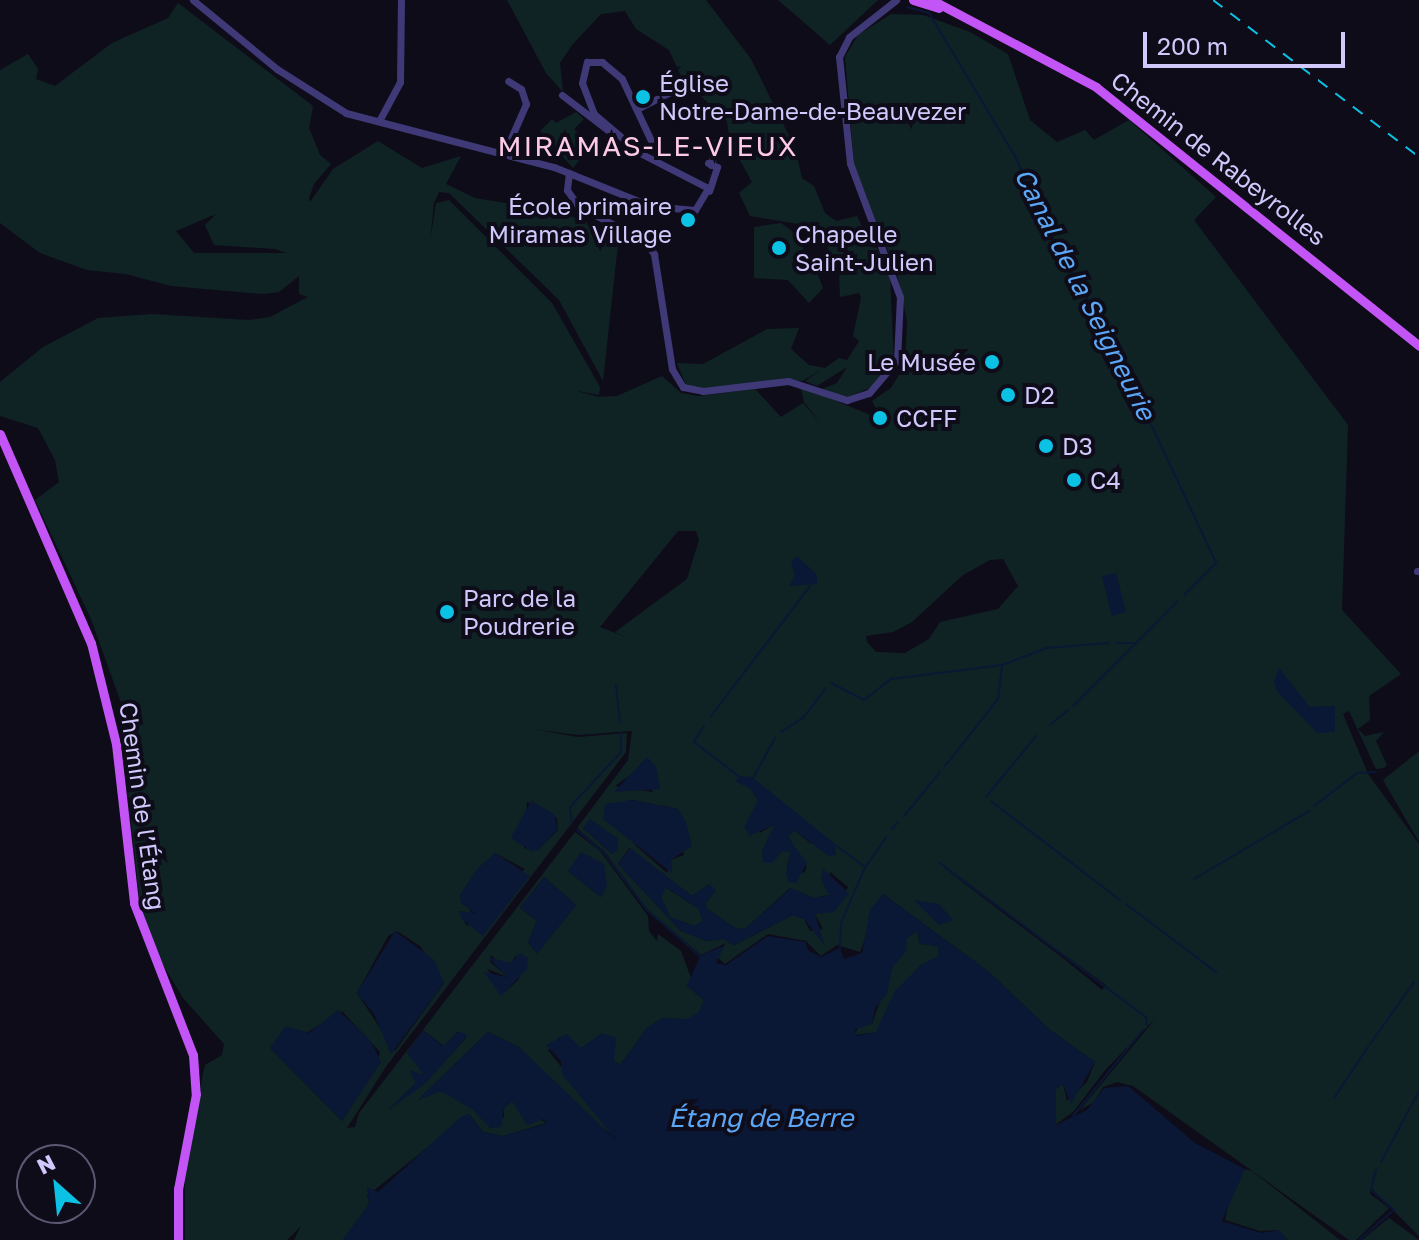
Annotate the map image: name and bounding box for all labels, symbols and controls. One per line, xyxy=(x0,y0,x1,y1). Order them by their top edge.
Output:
scale bar xyxy=(1147,16,1349,66)
text: 200 m xyxy=(1157,31,1228,60)
street label: Chemin de Rabeyrolles xyxy=(1106,65,1332,251)
place label: Église Notre-Dame-de-Beauvezer xyxy=(659,69,966,125)
marker: Église Notre-Dame-de-Beauvezer xyxy=(634,88,652,106)
district label: MIRAMAS-LE-VIEUX xyxy=(497,129,799,163)
water label: Canal de la Seigneurie xyxy=(1008,163,1162,425)
place label: École primaire Miramas Village xyxy=(489,192,672,248)
marker: École primaire Miramas Village xyxy=(679,211,697,229)
place label: Chapelle Saint-Julien xyxy=(795,220,934,276)
marker: Chapelle Saint-Julien xyxy=(770,239,788,257)
place label: Le Musée xyxy=(867,348,976,376)
marker: Le Musée xyxy=(983,353,1001,371)
place label: D2 xyxy=(1024,381,1055,409)
marker: D2 xyxy=(999,386,1017,404)
place label: CCFF xyxy=(896,404,957,432)
marker: CCFF xyxy=(871,409,889,427)
place label: D3 xyxy=(1062,432,1093,460)
marker: D3 xyxy=(1037,437,1055,455)
place label: C4 xyxy=(1090,466,1121,494)
marker: C4 xyxy=(1065,471,1083,489)
place label: Parc de la Poudrerie xyxy=(463,584,576,640)
marker: Parc de la Poudrerie xyxy=(438,603,456,621)
street label: Chemin de l’Étang xyxy=(114,700,172,912)
water label: Étang de Berre xyxy=(669,1102,853,1134)
north arrow xyxy=(16,1144,96,1224)
text: N xyxy=(32,1148,59,1180)

